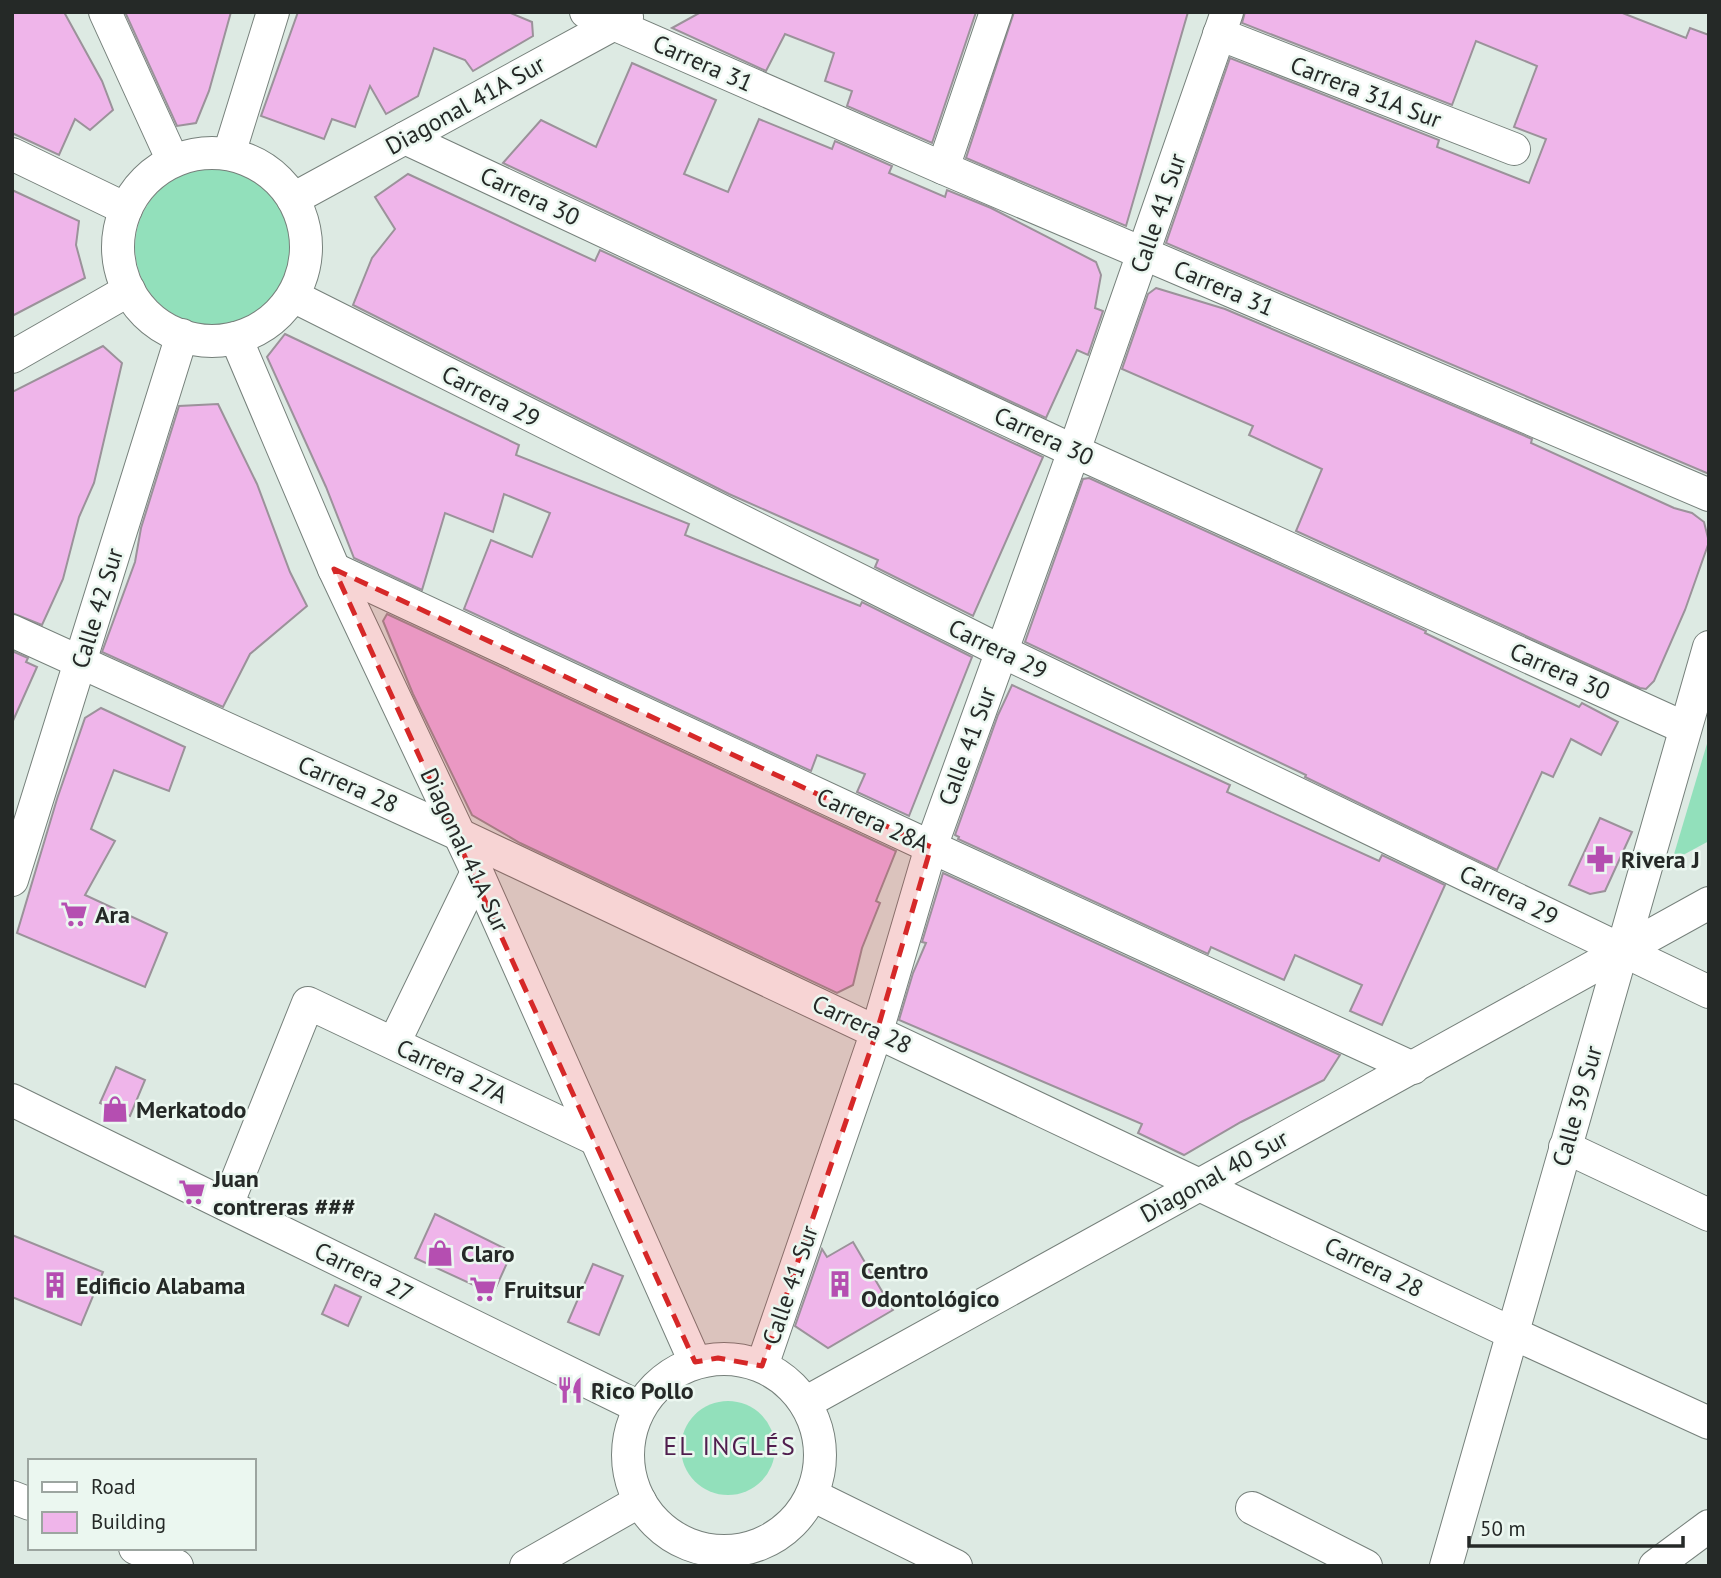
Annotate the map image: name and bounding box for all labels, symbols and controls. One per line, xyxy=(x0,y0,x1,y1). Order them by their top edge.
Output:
street label: Carrera 31 xyxy=(648,27,758,99)
street label: Diagonal 41A Sur xyxy=(380,48,550,162)
street label: Carrera 31A Sur xyxy=(1286,49,1446,135)
street label: Calle 41 Sur xyxy=(1123,149,1193,277)
street label: Carrera 30 xyxy=(475,159,585,233)
street label: Carrera 31 xyxy=(1169,253,1279,323)
street label: Carrera 29 xyxy=(437,358,545,434)
street label: Carrera 30 xyxy=(989,399,1099,473)
street label: Calle 42 Sur xyxy=(64,544,130,672)
street label: Carrera 29 xyxy=(943,612,1053,686)
street label: Carrera 30 xyxy=(1505,635,1615,707)
street label: Calle 41 Sur xyxy=(931,682,1003,810)
street label: Carrera 28 xyxy=(293,748,403,820)
street label: Diagonal 41A Sur xyxy=(413,763,517,937)
street label: Carrera 28A xyxy=(812,781,934,859)
pharmacy icon: Rivera J xyxy=(1585,844,1615,874)
place label: Rivera J xyxy=(1621,844,1700,875)
street label: Carrera 29 xyxy=(1454,858,1564,932)
supermarket icon: Ara xyxy=(59,899,89,929)
place label: Ara xyxy=(95,899,130,930)
street label: Carrera 28 xyxy=(807,987,917,1061)
street label: Carrera 27A xyxy=(392,1032,512,1110)
street label: Calle 39 Sur xyxy=(1545,1042,1609,1170)
shop icon: Merkatodo xyxy=(100,1094,130,1124)
place label: Merkatodo xyxy=(136,1094,247,1125)
street label: Diagonal 40 Sur xyxy=(1134,1123,1294,1229)
place label: Juan contreras ### xyxy=(212,1163,355,1222)
supermarket icon: Juan contreras ### xyxy=(177,1177,207,1207)
street label: Calle 41 Sur xyxy=(755,1221,825,1349)
street label: Carrera 28 xyxy=(1319,1230,1429,1304)
street label: Carrera 27 xyxy=(309,1235,419,1309)
shop icon: Claro xyxy=(425,1238,455,1268)
place label: Claro xyxy=(461,1238,515,1269)
place label: Centro Odontológico xyxy=(861,1255,999,1314)
building icon: Centro Odontológico xyxy=(825,1269,855,1299)
building icon: Edificio Alabama xyxy=(40,1270,70,1300)
place label: Edificio Alabama xyxy=(76,1270,246,1301)
supermarket icon: Fruitsur xyxy=(468,1274,498,1304)
place label: Fruitsur xyxy=(504,1274,584,1305)
restaurant icon: Rico Pollo xyxy=(555,1375,585,1405)
place label: Rico Pollo xyxy=(591,1375,694,1406)
district label: EL INGLÉS xyxy=(663,1429,797,1462)
legend xyxy=(28,1459,256,1550)
text: Road xyxy=(91,1473,135,1500)
scale bar xyxy=(1469,1504,1682,1548)
text: Building xyxy=(91,1508,166,1535)
text: 50 m xyxy=(1480,1515,1526,1542)

